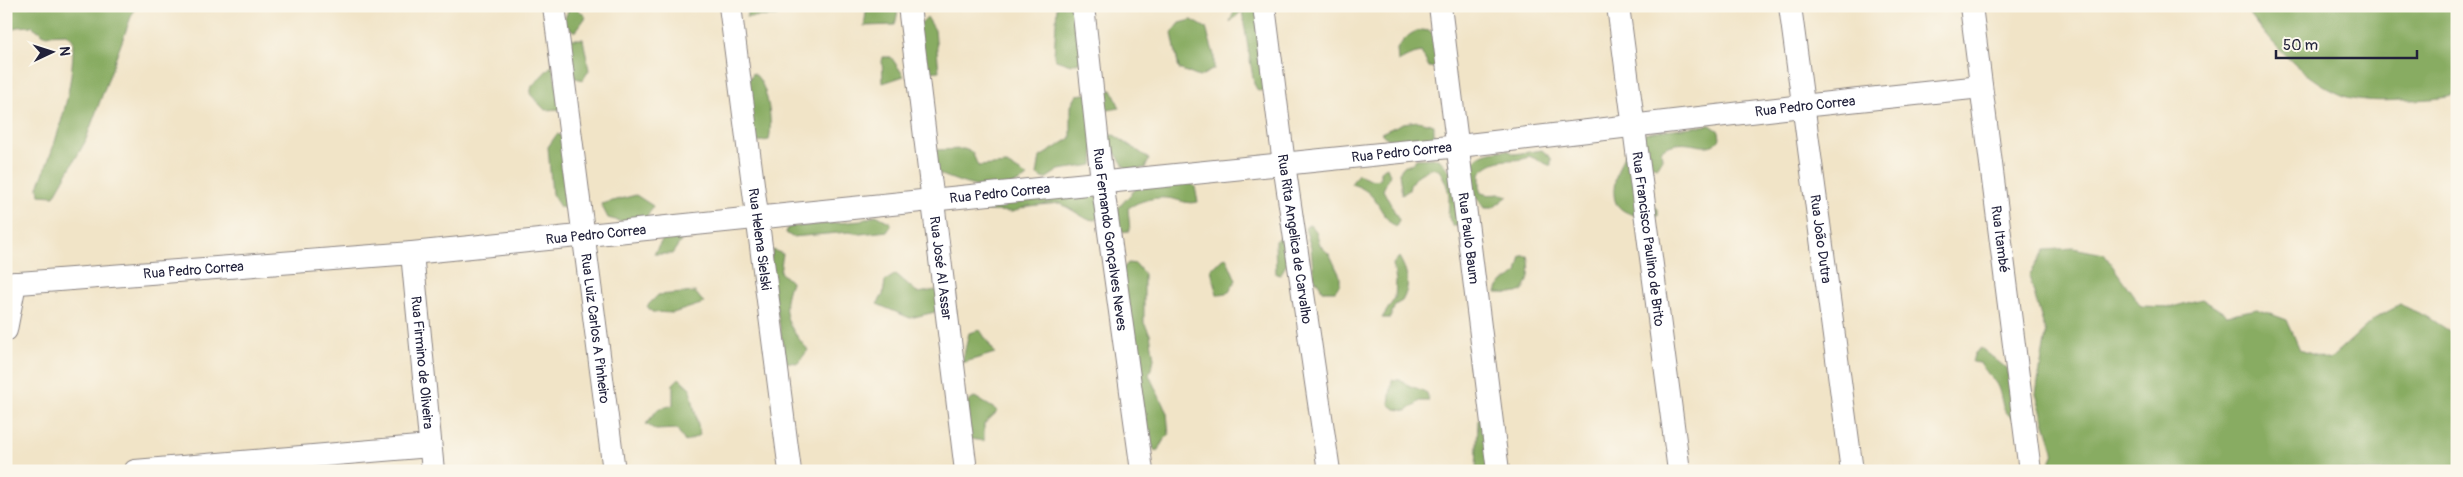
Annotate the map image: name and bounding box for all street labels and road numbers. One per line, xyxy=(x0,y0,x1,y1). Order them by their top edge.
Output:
street label: Rua Pedro Correa xyxy=(1754,92,1856,120)
street label: Rua Pedro Correa xyxy=(1351,138,1453,165)
street label: Rua Fernando Gonçalves Neves xyxy=(1090,147,1131,332)
street label: Rua Francisco Paulino de Brito xyxy=(1629,150,1669,328)
street label: Rua Rita Angelica de Carvalho xyxy=(1274,153,1316,325)
street label: Rua Pedro Correa xyxy=(949,179,1051,207)
street label: Rua Helena Sielski xyxy=(745,187,775,292)
street label: Rua Paulo Baum xyxy=(1455,191,1483,285)
street label: Rua João Dutra xyxy=(1807,193,1835,284)
street label: Rua Itambé xyxy=(1988,205,2013,274)
street label: Rua José Al Assar xyxy=(926,215,956,321)
street label: Rua Pedro Correa xyxy=(545,221,647,248)
street label: Rua Luiz Carlos A Pinheiro xyxy=(577,252,614,405)
street label: Rua Pedro Correa xyxy=(143,257,244,282)
street label: Rua Firmino de Oliveira xyxy=(408,295,437,430)

